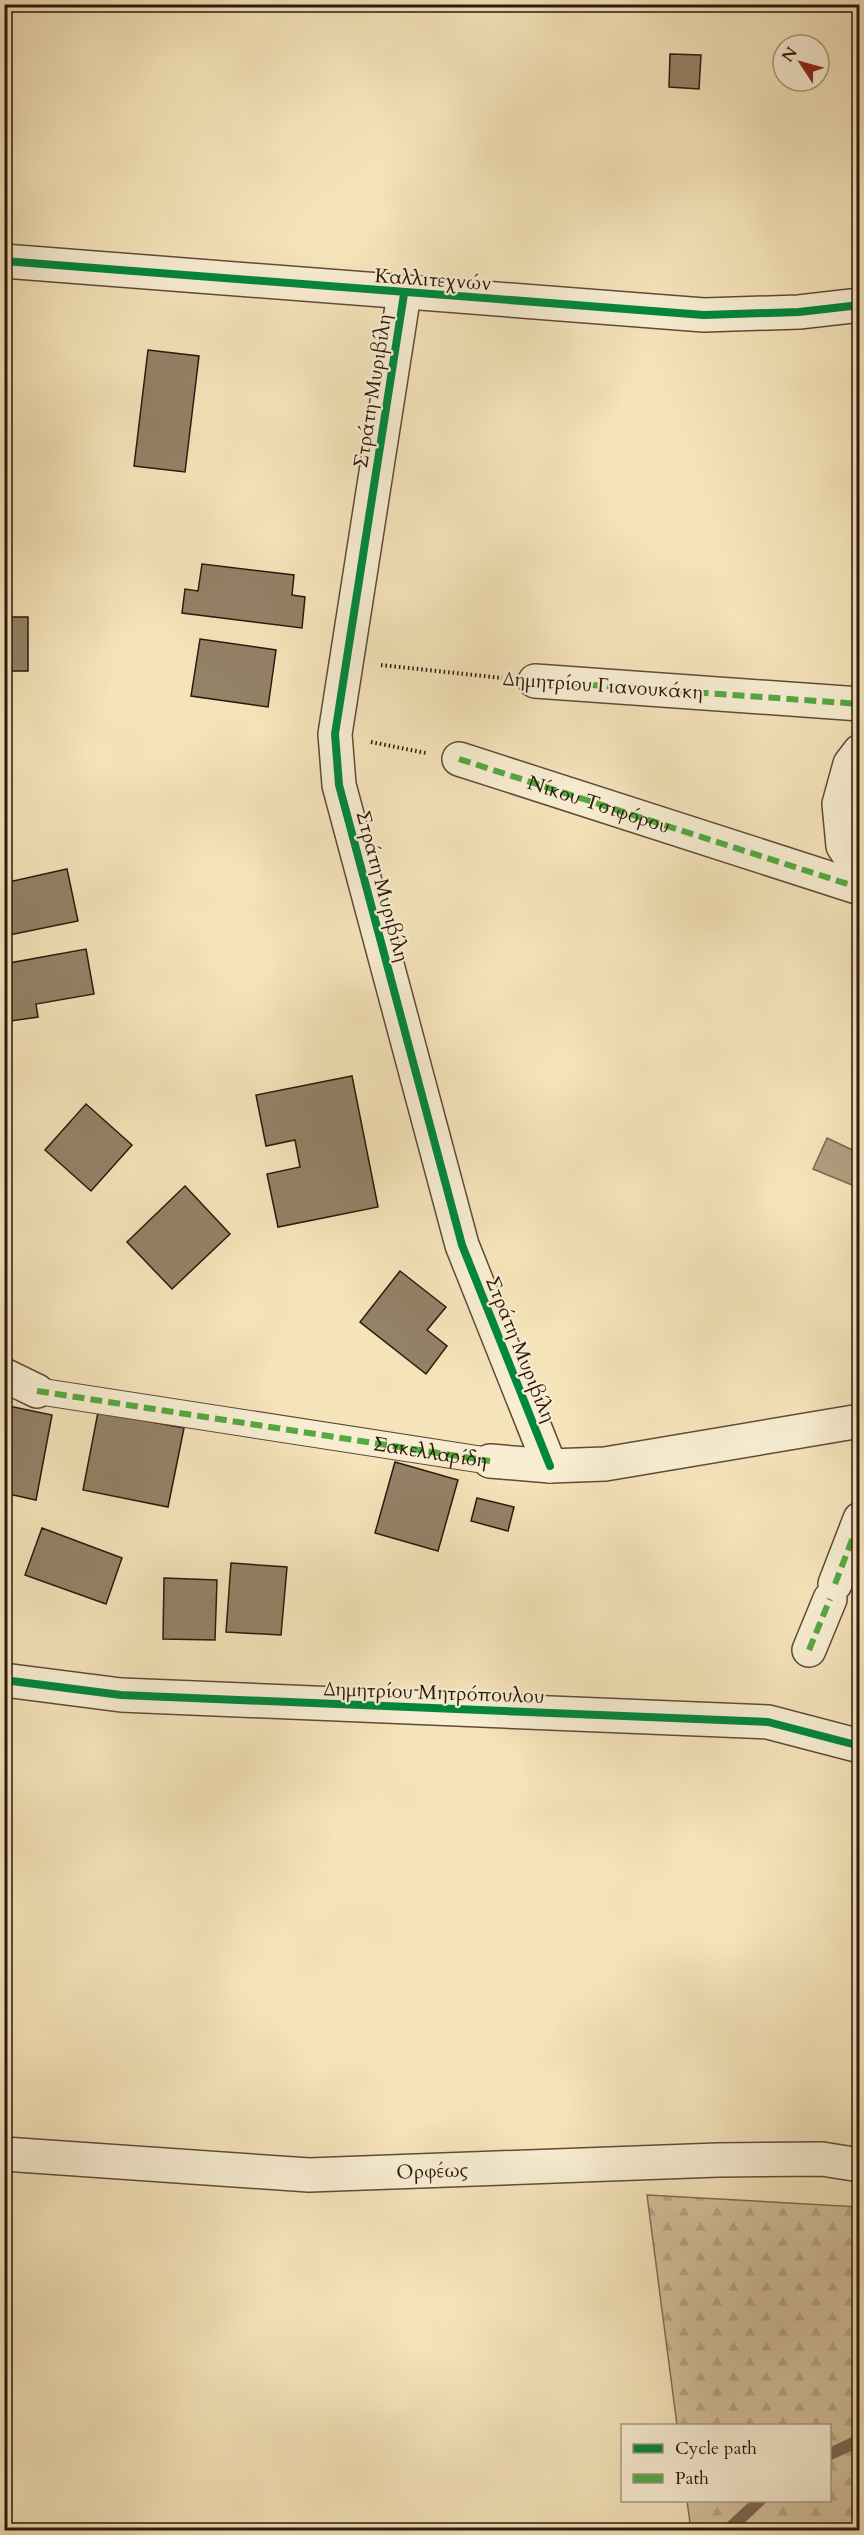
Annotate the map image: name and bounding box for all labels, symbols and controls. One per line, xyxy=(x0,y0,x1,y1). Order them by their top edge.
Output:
north arrow xyxy=(771,33,831,93)
text: N xyxy=(777,43,803,67)
street label: Καλλιτεχνών xyxy=(374,262,492,297)
street label: Στράτη Μυριβίλη xyxy=(347,312,398,470)
street label: Δημητρίου Γιανουκάκη xyxy=(502,665,704,706)
street label: Νίκου Τσιφόρου xyxy=(524,769,674,840)
street label: Στράτη Μυριβίλη xyxy=(349,808,416,965)
street label: Στράτη Μυριβίλη xyxy=(479,1272,562,1426)
street label: Σακελλαρίδη xyxy=(371,1430,489,1474)
street label: Δημητρίου Μητρόπουλου xyxy=(323,1675,545,1710)
street label: Ορφέως xyxy=(396,2156,469,2186)
legend xyxy=(621,2424,831,2502)
text: Cycle path xyxy=(675,2436,757,2461)
text: Path xyxy=(675,2466,709,2491)

